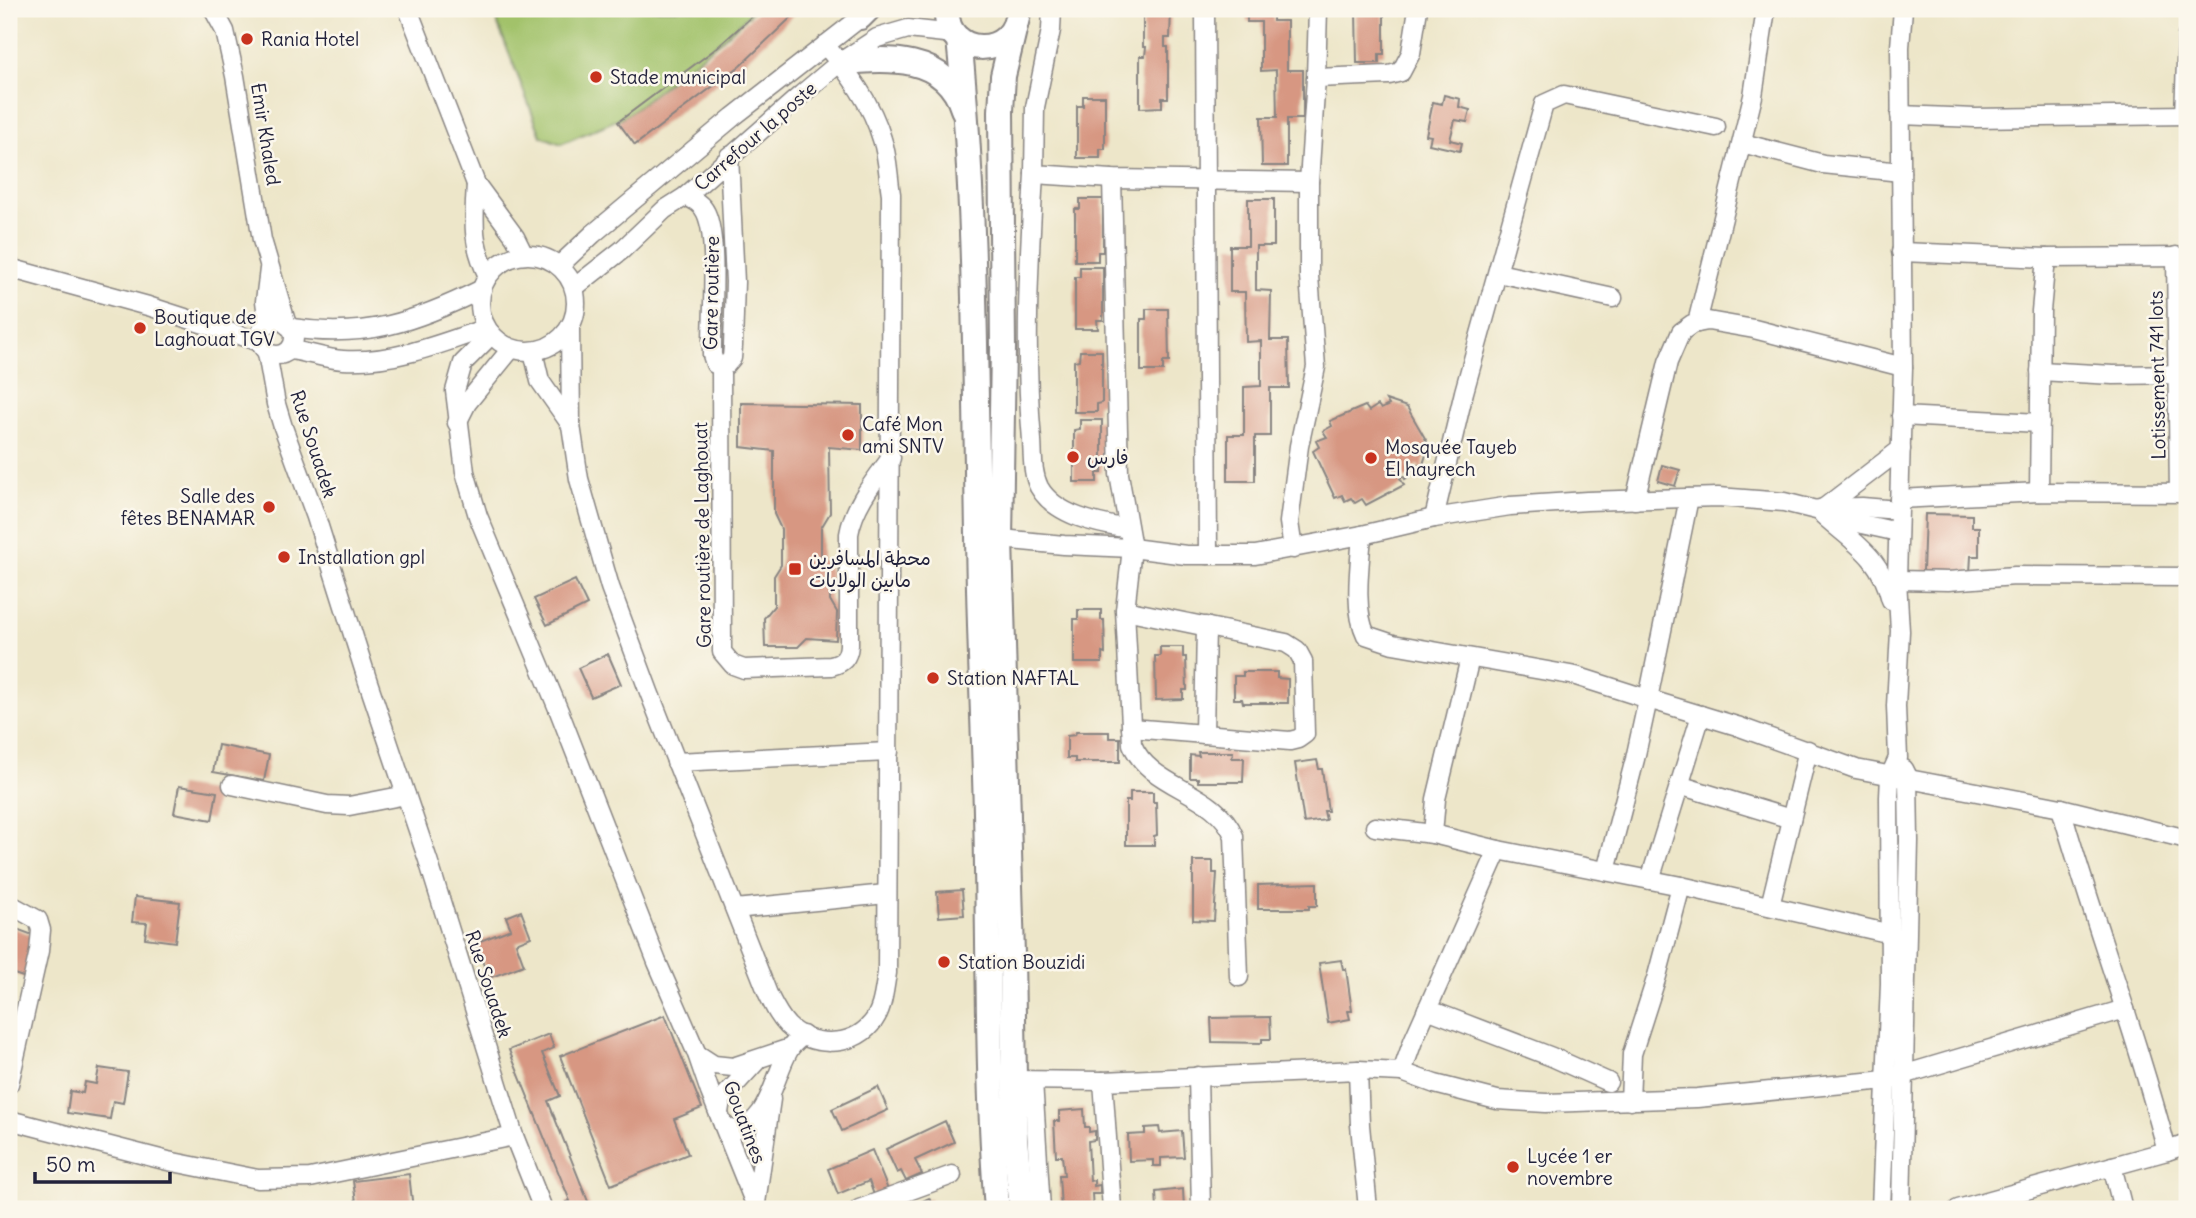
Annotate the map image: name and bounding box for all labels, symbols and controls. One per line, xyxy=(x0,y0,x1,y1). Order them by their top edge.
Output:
place label: Rania Hotel xyxy=(261,27,359,51)
marker: Rania Hotel xyxy=(239,31,255,47)
place label: Stade municipal xyxy=(610,65,746,89)
marker: Stade municipal xyxy=(588,69,604,85)
street label: Carrefour la poste xyxy=(689,76,821,196)
street label: Emir Khaled xyxy=(246,81,286,187)
street label: Gare routière xyxy=(698,236,724,350)
street label: Lotissement 741 lots xyxy=(2144,290,2170,460)
place label: Boutique de Laghouat TGV xyxy=(154,305,275,351)
marker: Boutique de Laghouat TGV xyxy=(132,320,148,336)
street label: Rue Souadek xyxy=(285,387,343,501)
place label: Café Mon ami SNTV xyxy=(862,412,944,458)
street label: Gare routière de Laghouat xyxy=(688,422,716,648)
marker: Café Mon ami SNTV xyxy=(840,427,856,443)
place label: Mosquée Tayeb El hayrech xyxy=(1385,435,1517,481)
place label: فارس xyxy=(1087,445,1129,469)
marker: فارس xyxy=(1065,449,1081,465)
marker: Mosquée Tayeb El hayrech xyxy=(1363,450,1379,466)
place label: Salle des fêtes BENAMAR xyxy=(121,484,255,530)
marker: Salle des fêtes BENAMAR xyxy=(261,499,277,515)
place label: Installation gpl xyxy=(298,545,425,569)
place label: محطة المسافرين مابين الولايات xyxy=(809,546,931,593)
marker: Installation gpl xyxy=(276,549,292,565)
marker: محطة المسافرين مابين الولايات xyxy=(787,561,803,577)
place label: Station NAFTAL xyxy=(947,666,1079,690)
marker: Station NAFTAL xyxy=(925,670,941,686)
street label: Rue Souadek xyxy=(460,927,518,1041)
place label: Station Bouzidi xyxy=(958,950,1085,974)
marker: Station Bouzidi xyxy=(936,954,952,970)
street label: Gouatines xyxy=(718,1077,772,1167)
scale bar xyxy=(35,1141,170,1185)
place label: Lycée 1 er novembre xyxy=(1527,1144,1613,1190)
text: 50 m xyxy=(46,1151,95,1178)
marker: Lycée 1 er novembre xyxy=(1505,1159,1521,1175)

